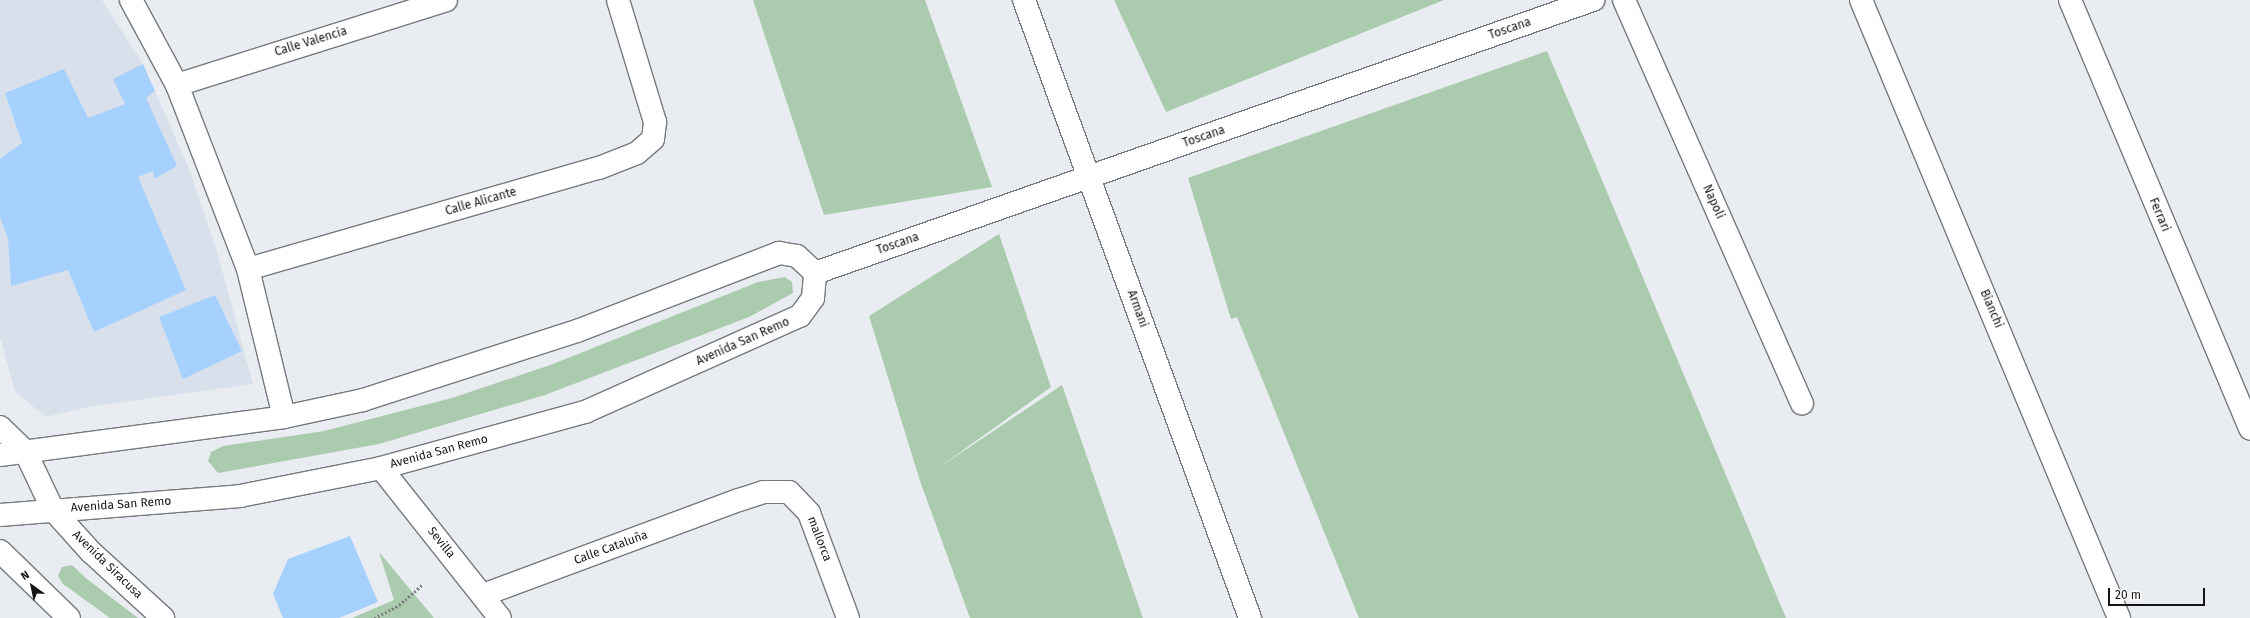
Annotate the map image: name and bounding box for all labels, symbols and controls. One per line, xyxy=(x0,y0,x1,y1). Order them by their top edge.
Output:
street label: Toscana xyxy=(1487,15,1533,43)
street label: Calle Valencia xyxy=(273,24,349,60)
street label: Toscana xyxy=(1181,123,1227,151)
street label: Napoli xyxy=(1699,183,1727,221)
street label: Calle Alicante xyxy=(444,185,518,219)
street label: Ferrari xyxy=(2145,196,2173,234)
street label: Toscana xyxy=(875,230,921,258)
street label: Armani xyxy=(1124,288,1150,330)
street label: Bianchi xyxy=(1976,288,2006,330)
street label: Avenida San Remo xyxy=(694,315,792,369)
street label: Avenida San Remo xyxy=(388,432,490,472)
street label: Avenida San Remo xyxy=(70,494,172,516)
street label: mallorca xyxy=(804,514,834,564)
street label: Sevilla xyxy=(424,525,458,561)
street label: Avenida Siracusa xyxy=(69,528,145,602)
street label: Calle Cataluña xyxy=(572,528,650,568)
north arrow xyxy=(12,566,52,606)
text: N xyxy=(19,568,32,583)
scale bar xyxy=(2110,580,2207,606)
text: 20 m xyxy=(2115,588,2141,602)

